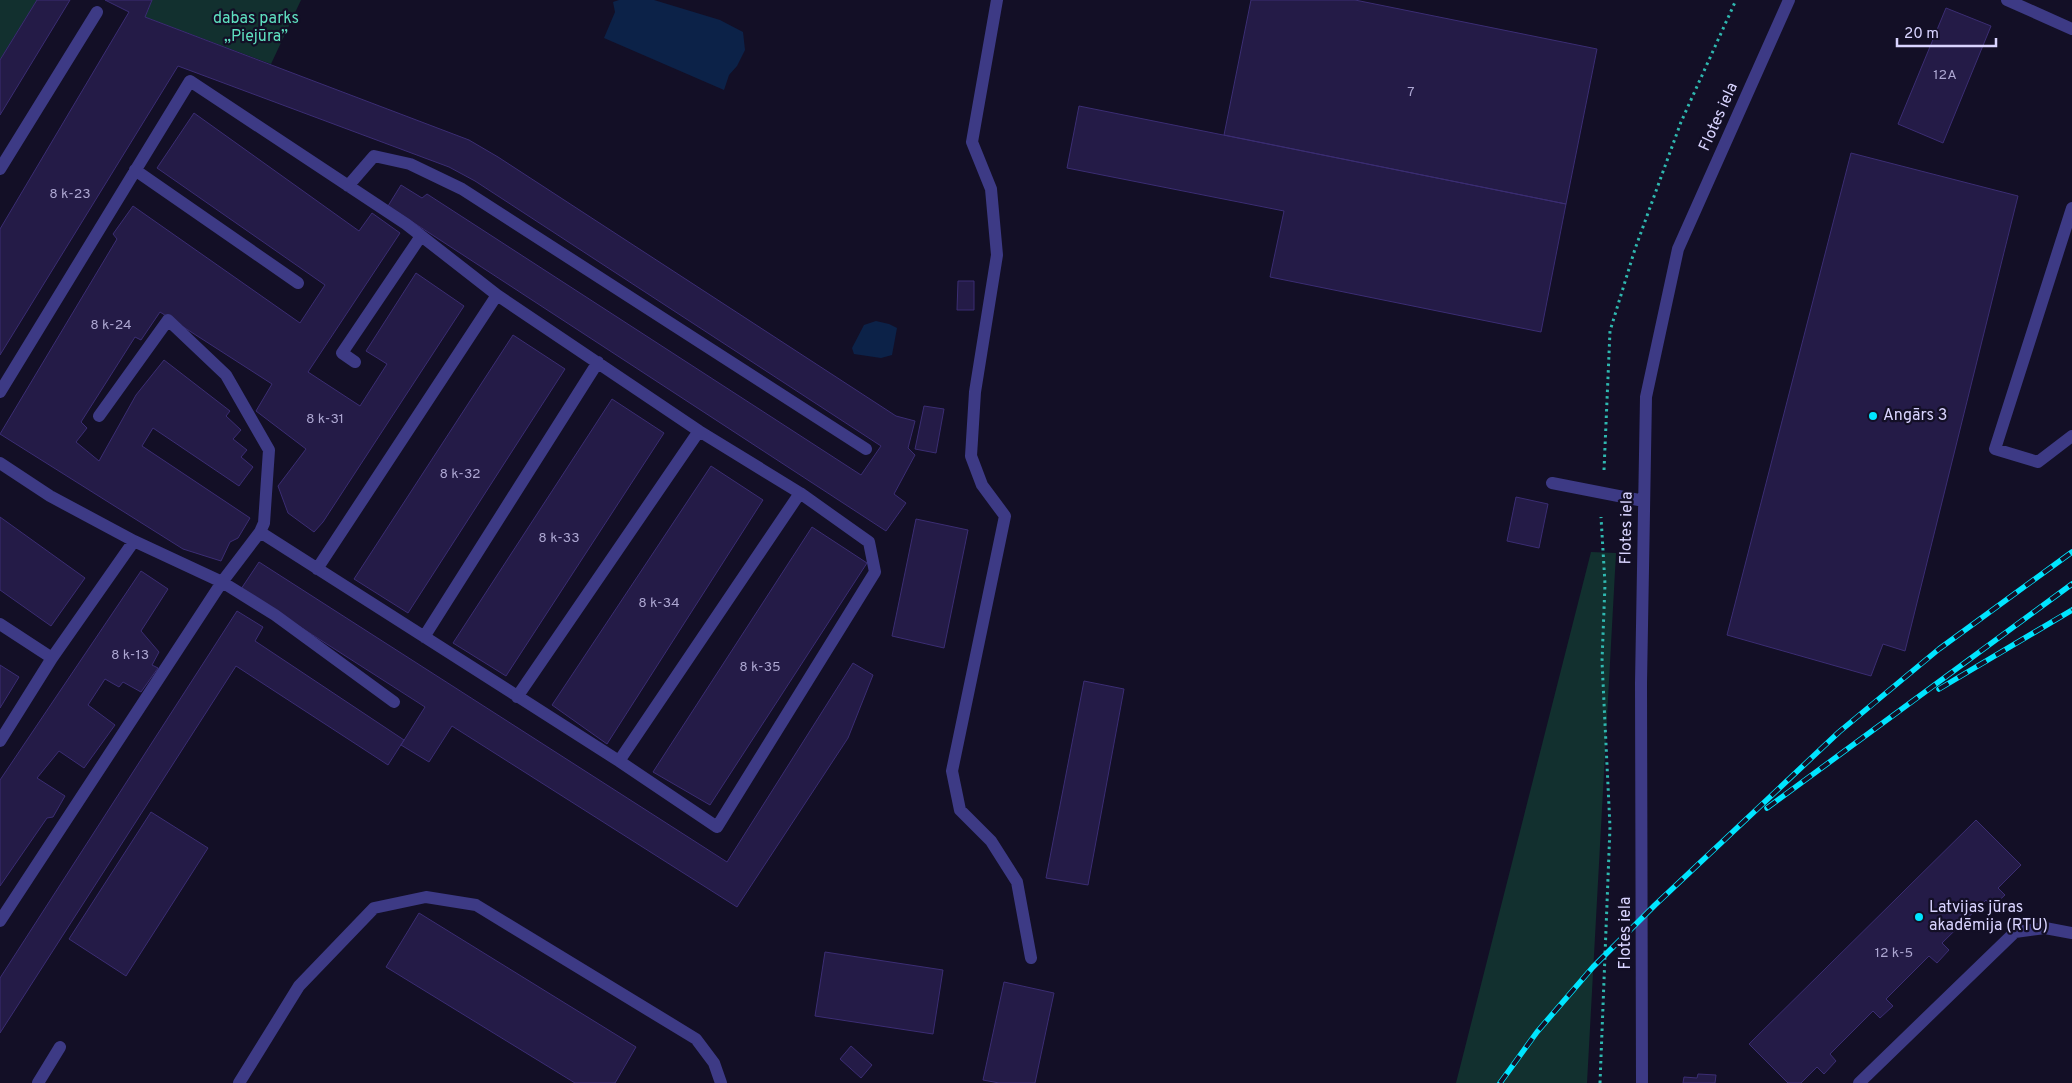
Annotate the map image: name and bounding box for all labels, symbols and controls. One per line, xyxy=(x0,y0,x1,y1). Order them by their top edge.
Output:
park label: dabas parks „Piejūra” xyxy=(213,9,299,47)
scale bar xyxy=(1897,15,1996,47)
text: 20 m xyxy=(1904,25,1939,44)
house number: 12A xyxy=(1933,67,1957,84)
street label: Flotes iela xyxy=(1695,80,1743,154)
house number: 7 xyxy=(1407,84,1415,101)
house number: 8 k-23 xyxy=(49,186,91,203)
house number: 8 k-24 xyxy=(90,317,132,334)
place label: Angārs 3 xyxy=(1883,406,1948,426)
marker: Angārs 3 xyxy=(1867,410,1879,422)
house number: 8 k-31 xyxy=(306,411,344,428)
house number: 8 k-32 xyxy=(439,466,481,483)
street label: Flotes iela xyxy=(1616,491,1638,565)
house number: 8 k-33 xyxy=(538,530,580,547)
house number: 8 k-34 xyxy=(638,595,680,612)
house number: 8 k-13 xyxy=(111,647,149,664)
house number: 8 k-35 xyxy=(739,659,781,676)
street label: Flotes iela xyxy=(1616,897,1636,969)
place label: Latvijas jūras akadēmija (RTU) xyxy=(1929,898,2048,936)
marker: Latvijas jūras akadēmija (RTU) xyxy=(1913,911,1925,923)
house number: 12 k-5 xyxy=(1875,945,1913,962)

